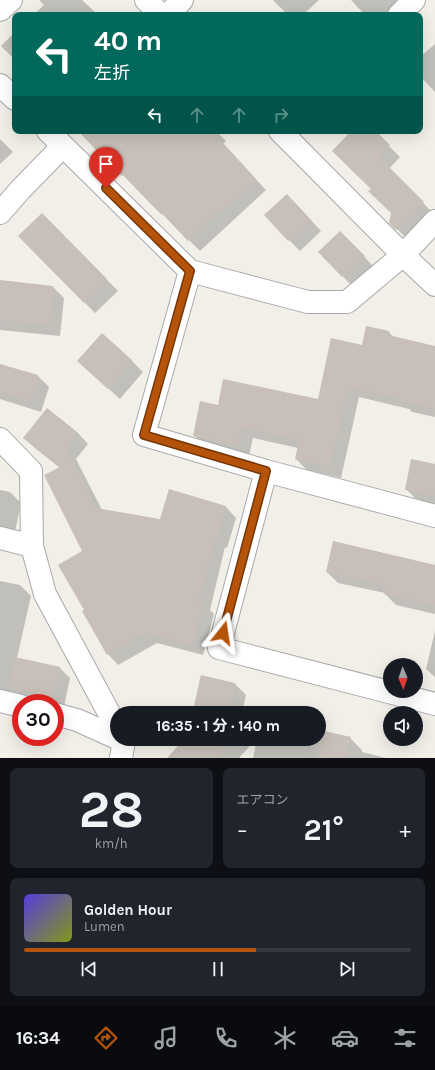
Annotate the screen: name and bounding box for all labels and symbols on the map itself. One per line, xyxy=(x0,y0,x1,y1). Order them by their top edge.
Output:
pin xyxy=(89,147,123,188)
position arrow xyxy=(202,612,244,654)
north arrow xyxy=(383,658,423,698)
speed limit sign: 30 xyxy=(12,694,64,746)

